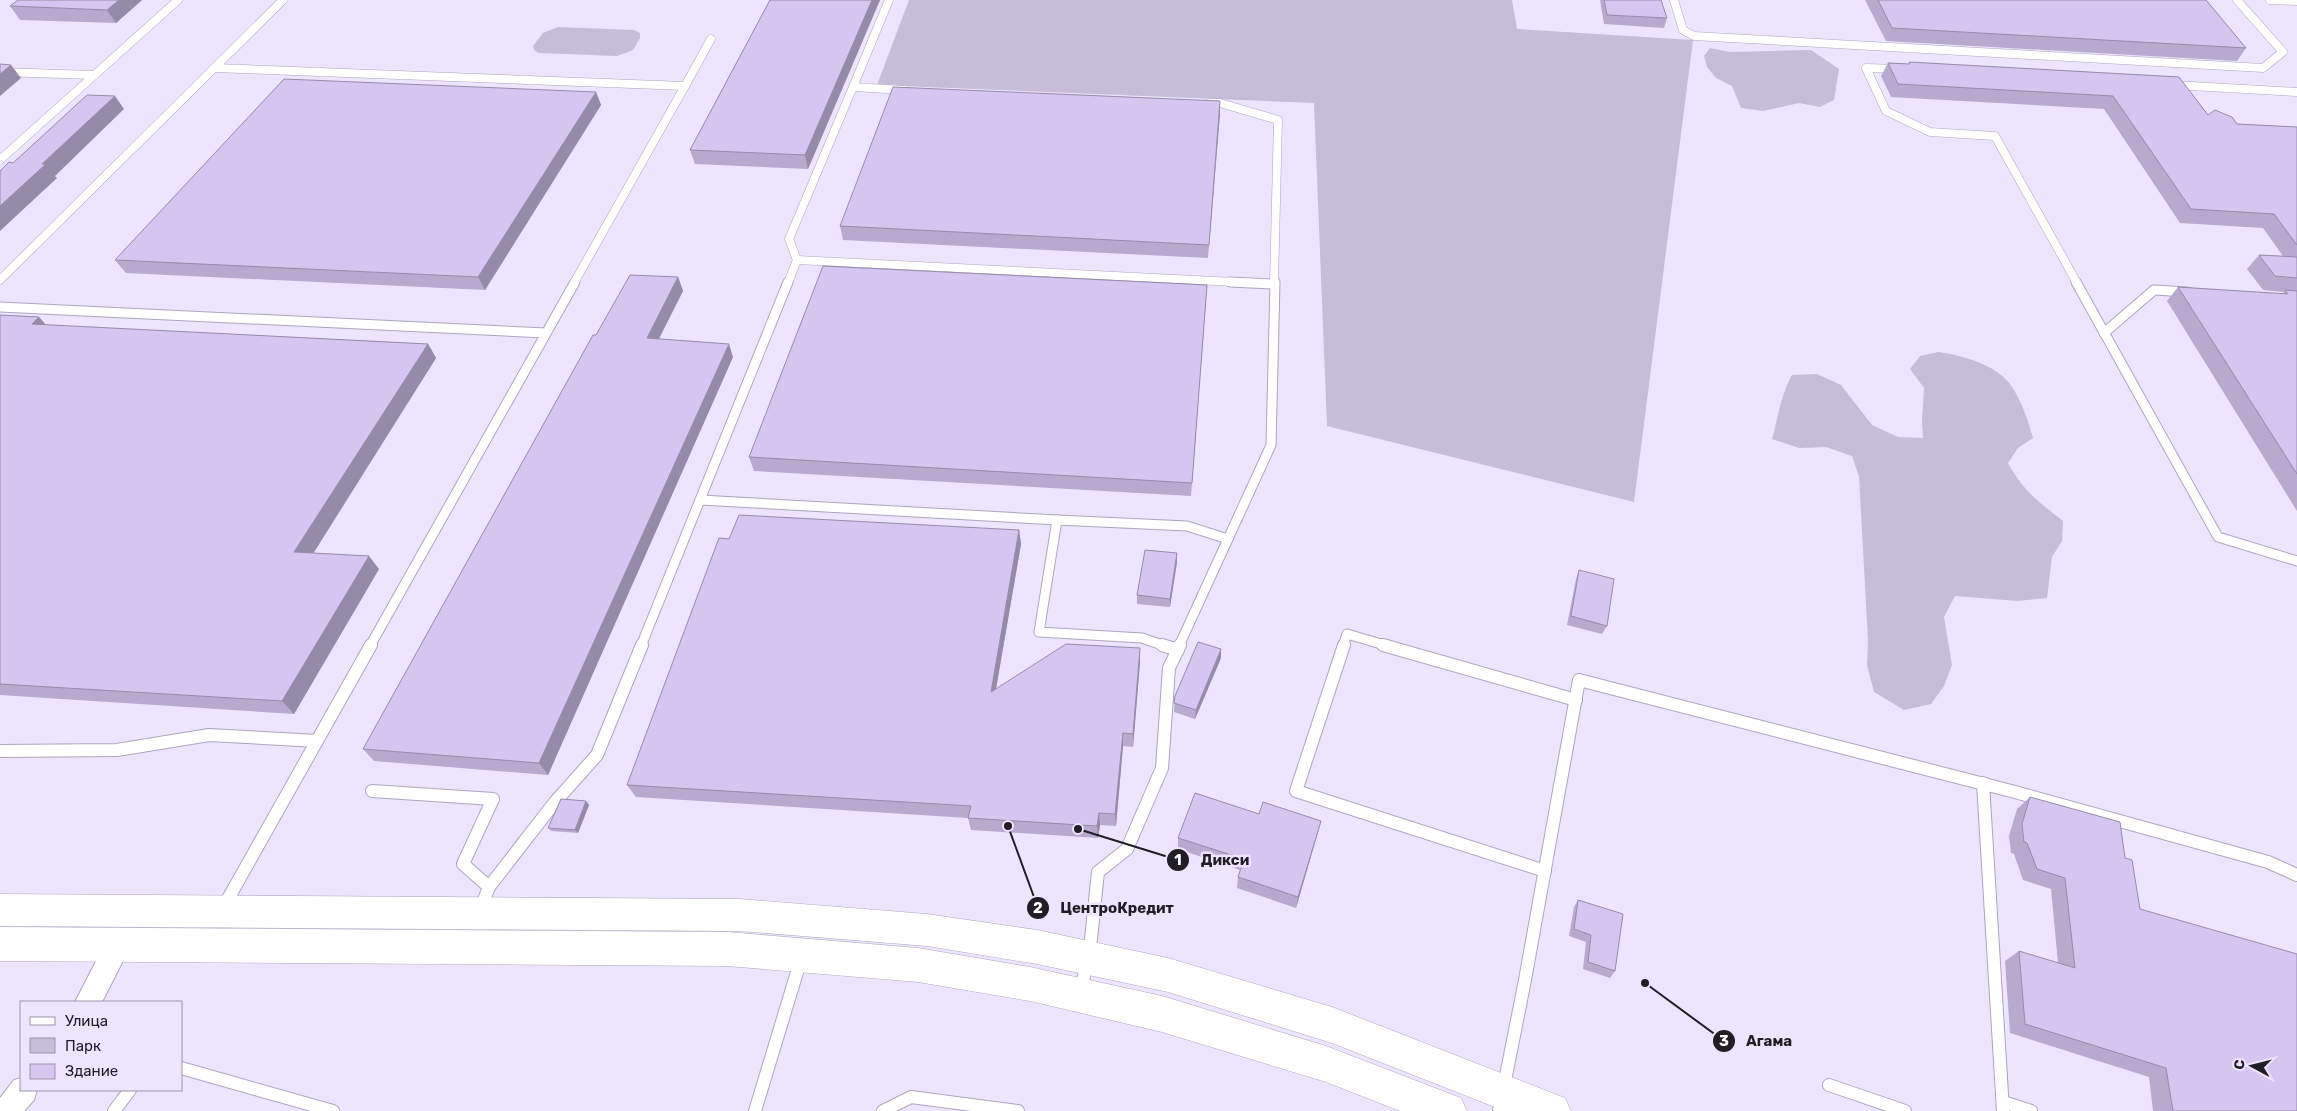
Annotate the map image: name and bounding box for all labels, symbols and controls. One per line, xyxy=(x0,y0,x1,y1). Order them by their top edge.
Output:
callout: Дикси xyxy=(1165,845,1259,875)
text: 1 xyxy=(1174,851,1182,869)
text: Дикси xyxy=(1201,851,1249,869)
callout: ЦентроКредит xyxy=(1025,893,1184,923)
text: 2 xyxy=(1033,899,1043,917)
text: ЦентроКредит xyxy=(1060,899,1175,917)
legend xyxy=(20,1001,182,1091)
text: Улица xyxy=(65,1012,108,1030)
callout: Агама xyxy=(1711,1026,1802,1056)
text: 3 xyxy=(1719,1032,1729,1050)
text: Агама xyxy=(1746,1032,1792,1050)
text: Парк xyxy=(65,1037,101,1055)
north arrow xyxy=(2227,1041,2277,1091)
text: С xyxy=(2231,1058,2249,1070)
text: Здание xyxy=(65,1062,118,1080)

